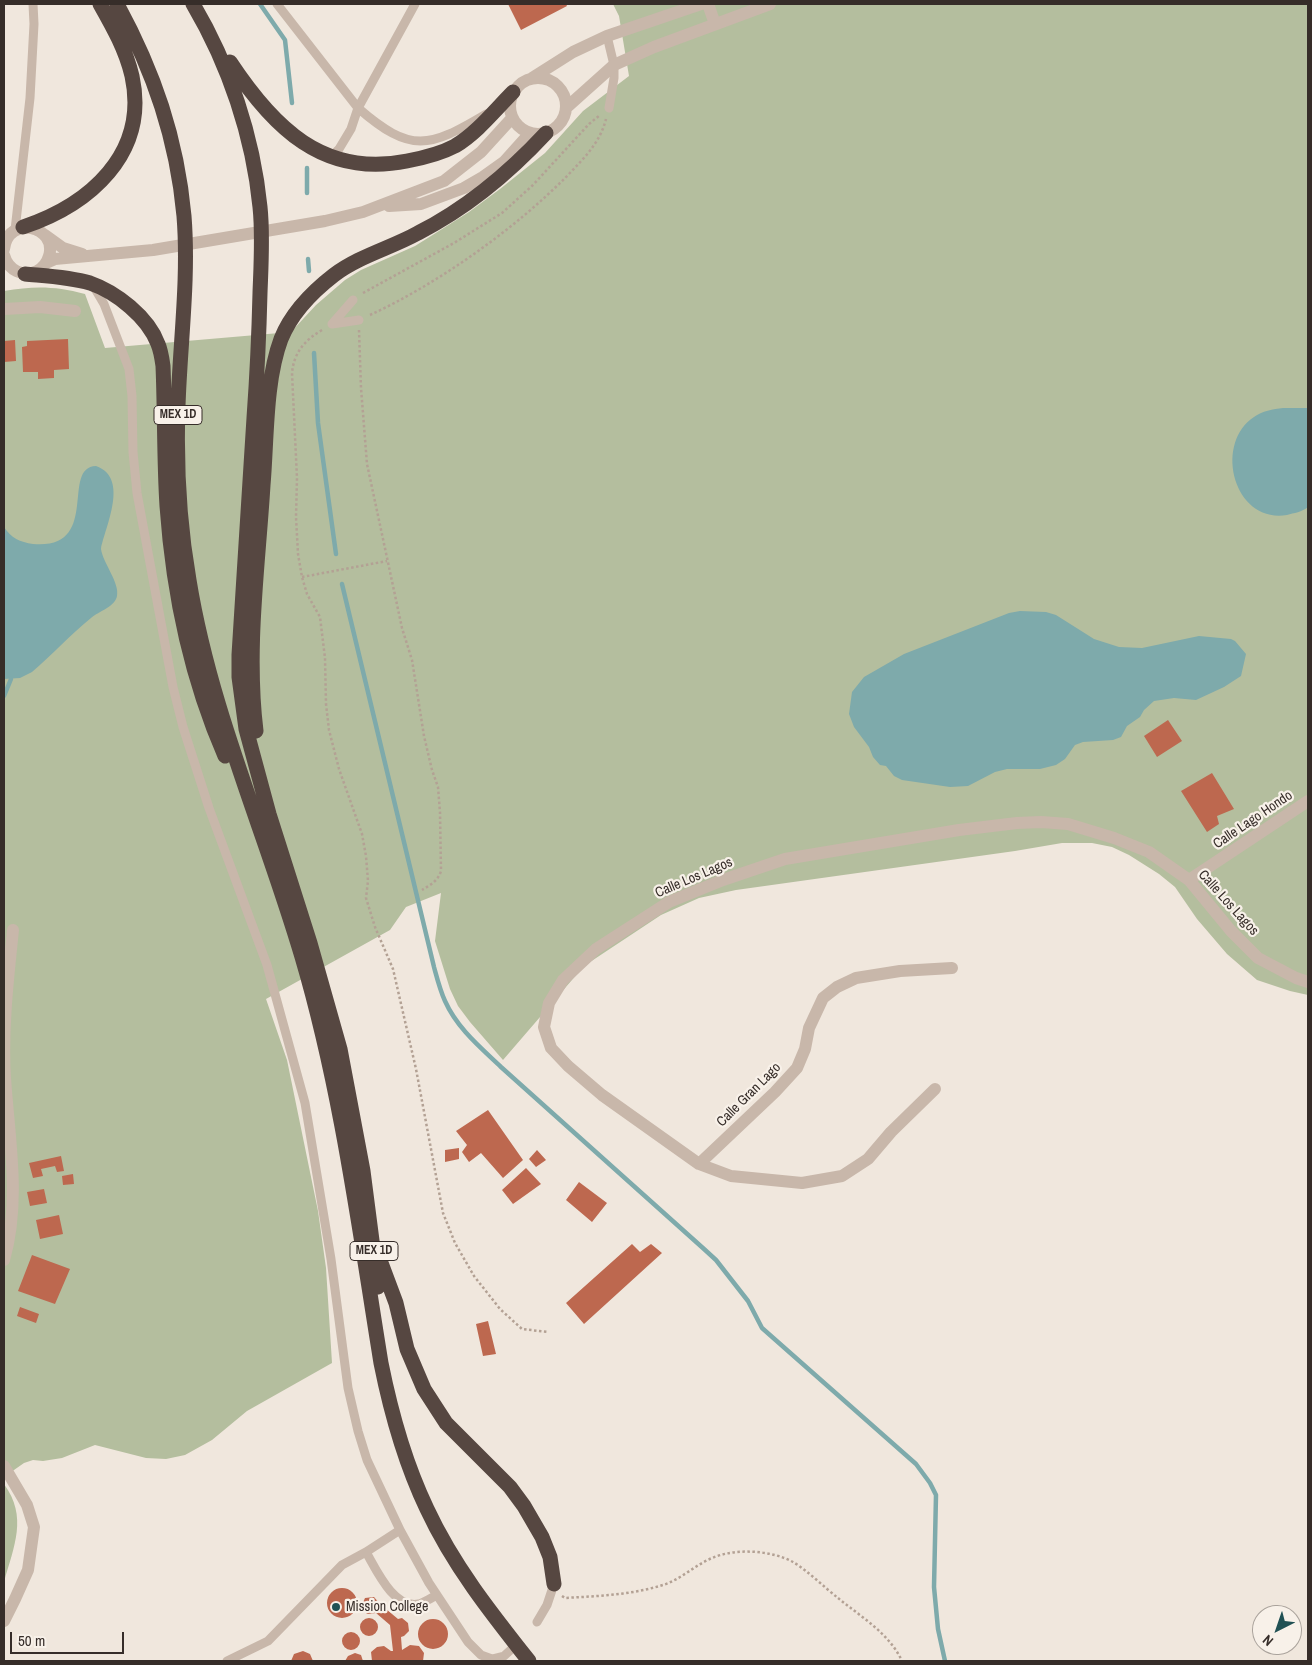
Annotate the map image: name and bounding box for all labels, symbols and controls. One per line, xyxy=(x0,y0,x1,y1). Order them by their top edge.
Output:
road number: MEX 1D xyxy=(154,406,202,424)
street label: Calle Lago Hondo xyxy=(1210,787,1296,853)
street label: Calle Los Lagos xyxy=(653,854,735,902)
street label: Calle Los Lagos xyxy=(1194,867,1262,939)
street label: Calle Gran Lago xyxy=(714,1060,784,1130)
road number: MEX 1D xyxy=(350,1242,398,1260)
place label: Mission College xyxy=(346,1599,428,1615)
marker: Mission College xyxy=(330,1601,342,1613)
north arrow xyxy=(1252,1605,1302,1655)
scale bar xyxy=(12,1622,126,1654)
text: 50 m xyxy=(18,1630,45,1651)
text: N xyxy=(1259,1631,1277,1650)

